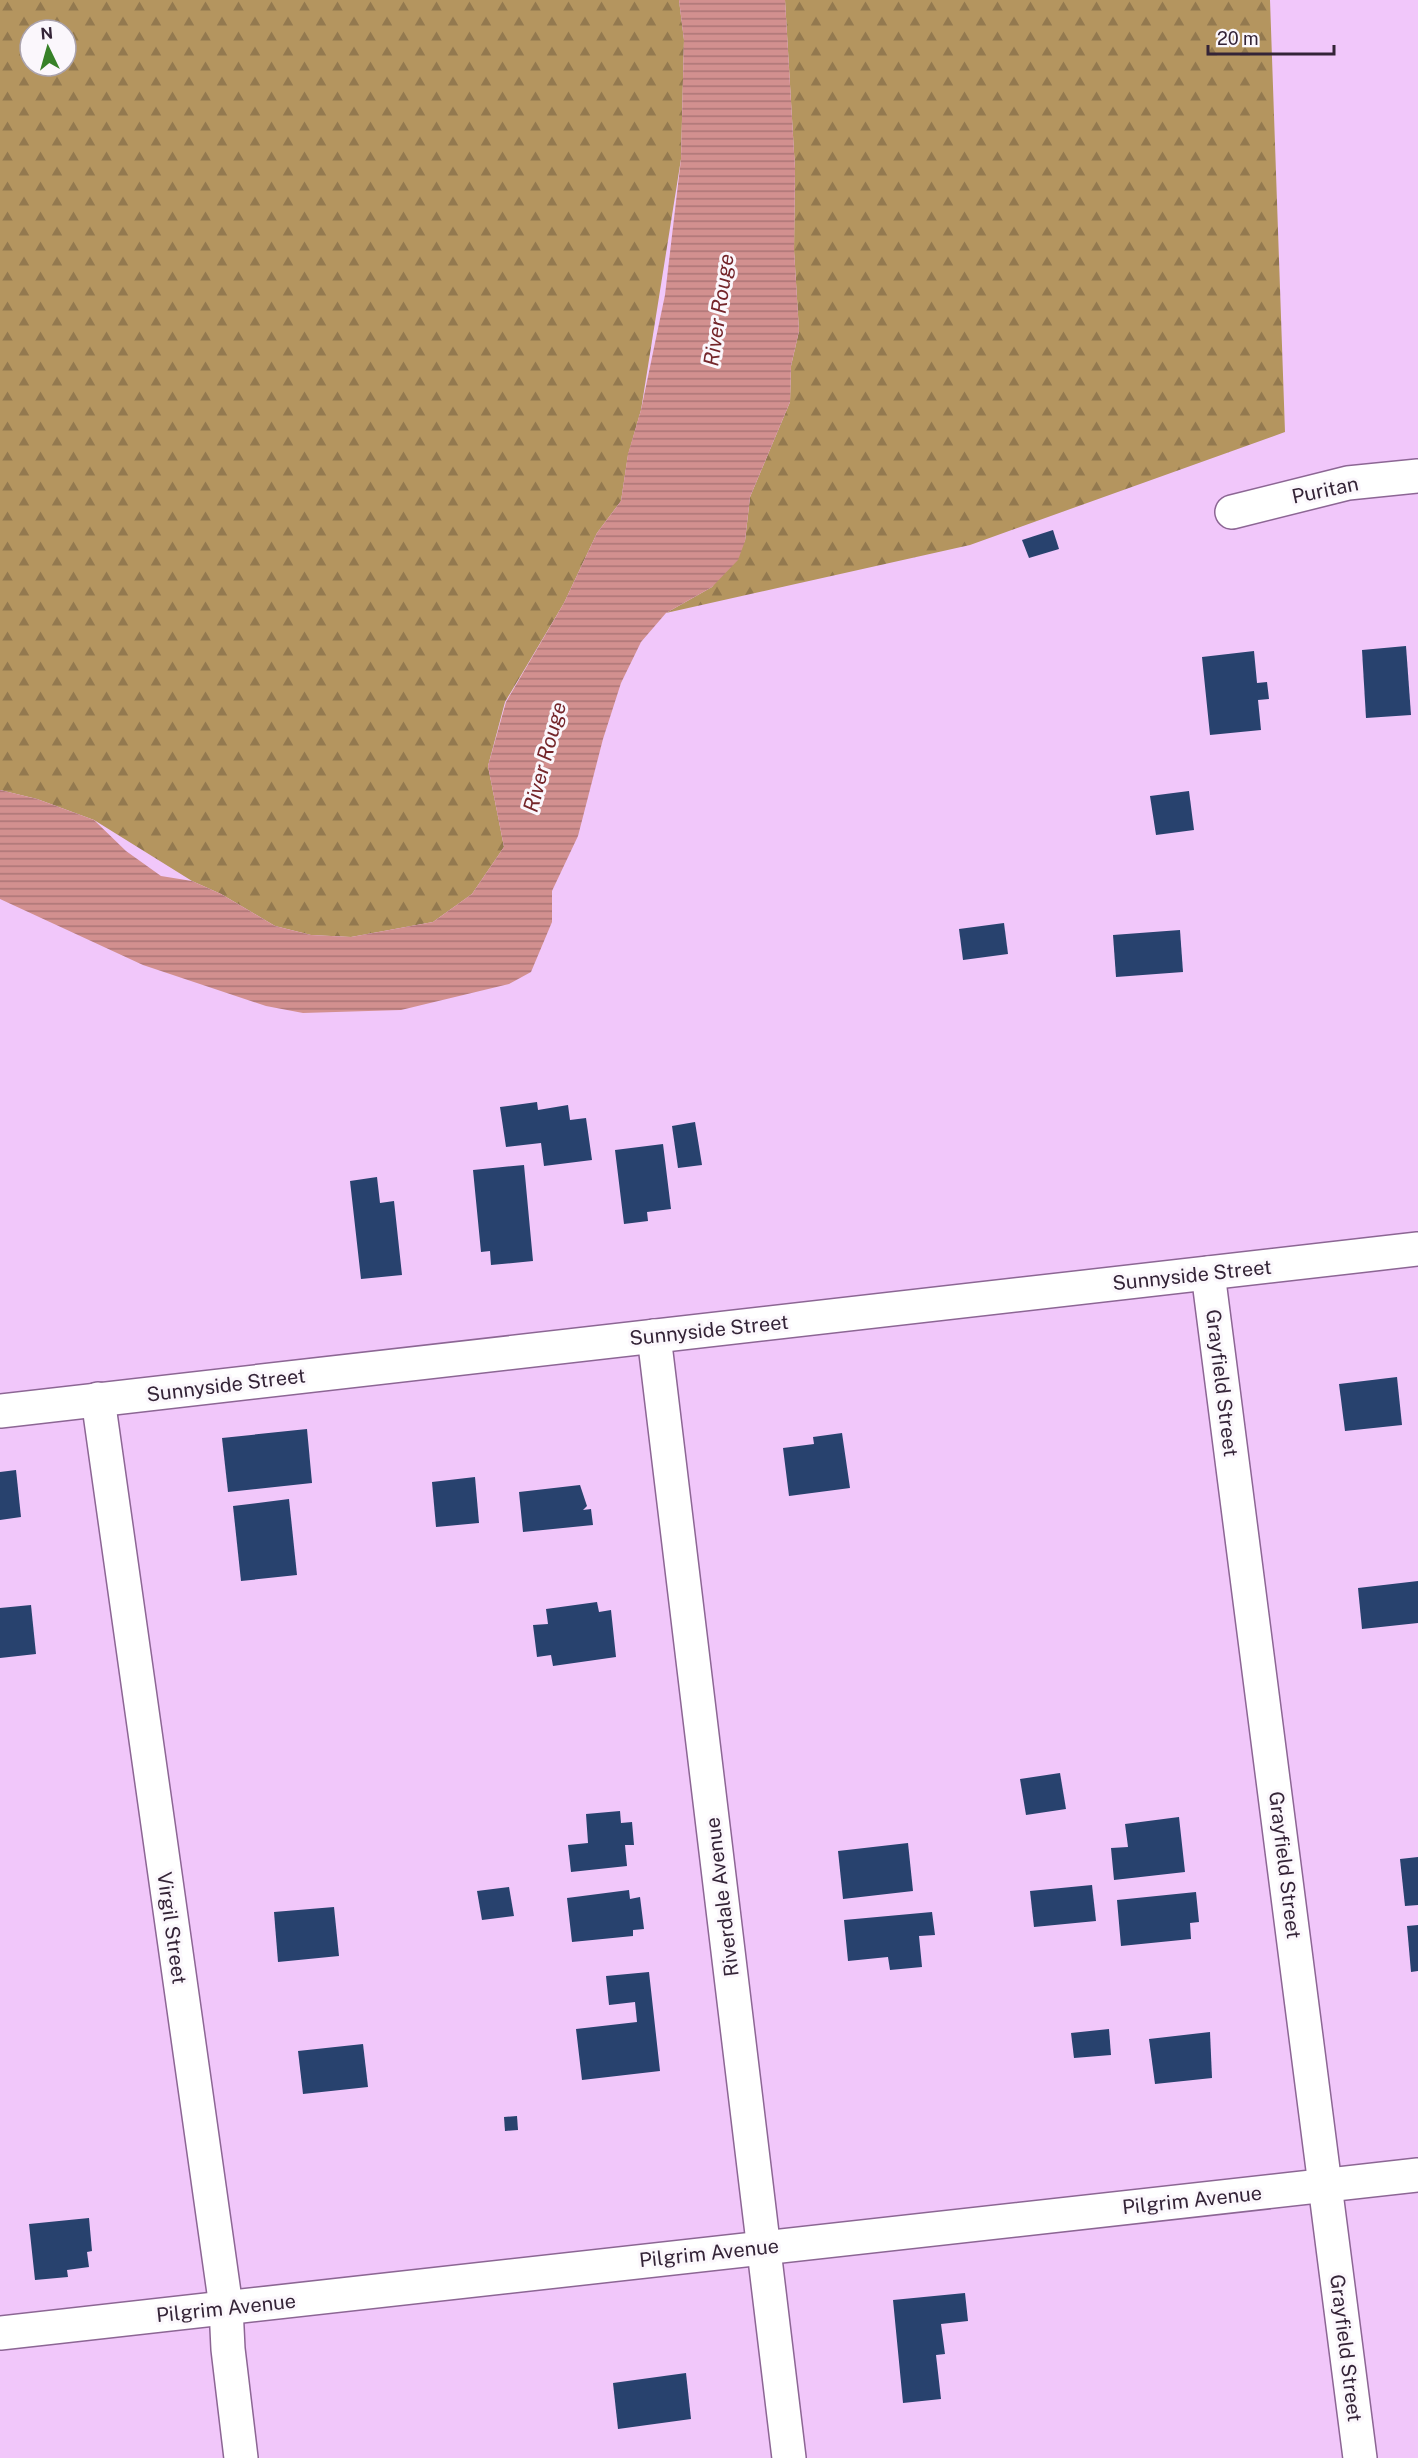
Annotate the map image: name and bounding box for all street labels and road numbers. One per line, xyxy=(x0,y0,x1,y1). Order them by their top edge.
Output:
street label: Puritan xyxy=(1289,471,1361,509)
street label: Sunnyside Street xyxy=(1111,1255,1273,1295)
street label: Grayfield Street xyxy=(1201,1308,1243,1458)
street label: Sunnyside Street xyxy=(628,1310,790,1350)
street label: Sunnyside Street xyxy=(145,1363,307,1407)
street label: Grayfield Street xyxy=(1264,1790,1306,1940)
street label: Riverdale Avenue xyxy=(700,1816,744,1978)
street label: Virgil Street xyxy=(152,1870,192,1986)
street label: Pilgrim Avenue xyxy=(1121,2181,1263,2219)
street label: Pilgrim Avenue xyxy=(638,2234,780,2272)
street label: Grayfield Street xyxy=(1325,2273,1367,2423)
street label: Pilgrim Avenue xyxy=(155,2289,297,2327)

